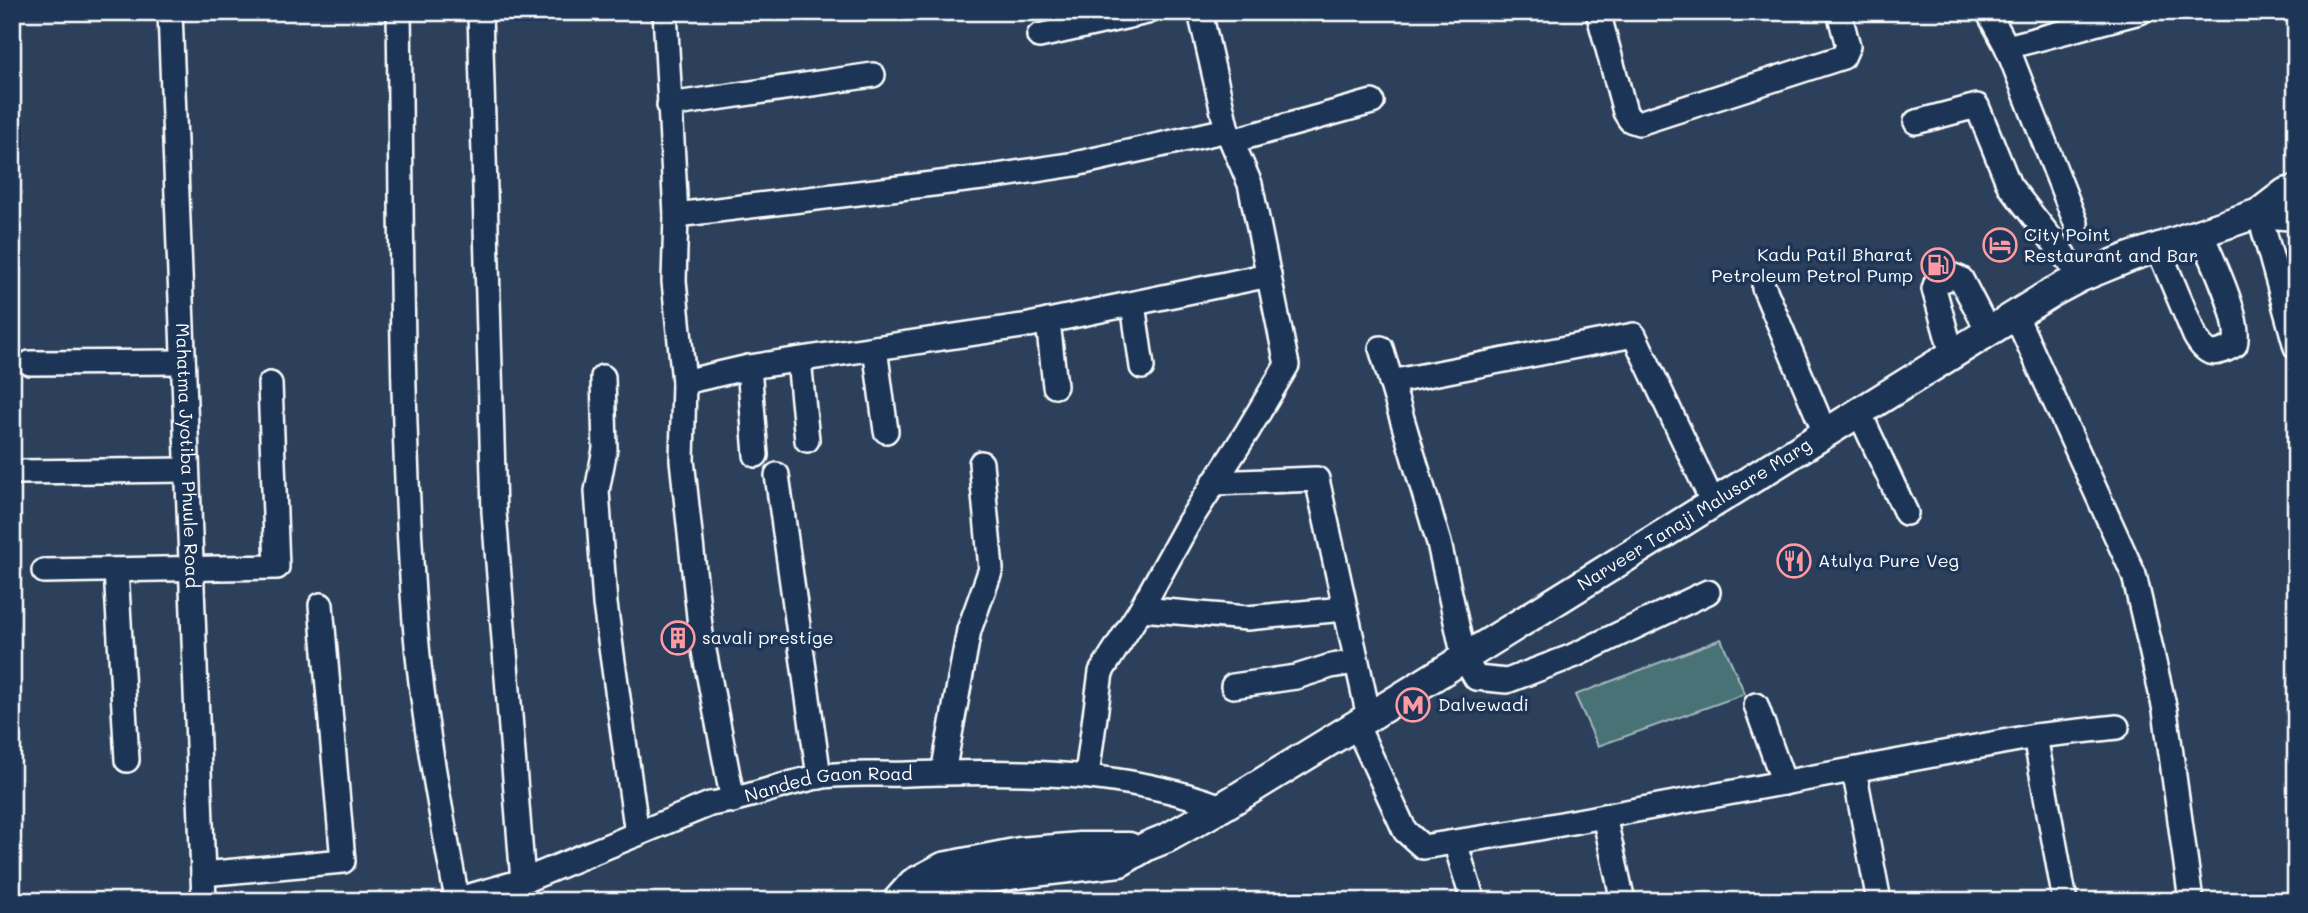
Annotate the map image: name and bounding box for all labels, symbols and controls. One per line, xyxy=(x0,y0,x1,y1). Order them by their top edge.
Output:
place label: City Point Restaurant and Bar xyxy=(2024,222,2198,267)
hotel icon: City Point Restaurant and Bar xyxy=(1981,226,2019,264)
place label: Kadu Patil Bharat Petroleum Petrol Pump xyxy=(1711,242,1913,287)
fuel station icon: Kadu Patil Bharat Petroleum Petrol Pump xyxy=(1919,246,1957,284)
street label: Mahatma Jyotiba Phuule Road xyxy=(171,323,205,589)
street label: Narveer Tanaji Malusare Marg xyxy=(1572,432,1815,596)
restaurant icon: Atulya Pure Veg xyxy=(1775,542,1813,580)
place label: Atulya Pure Veg xyxy=(1818,548,1959,572)
building icon: savali prestige xyxy=(659,619,697,657)
place label: savali prestige xyxy=(702,625,834,649)
metro station icon: Dalvewadi xyxy=(1394,686,1432,724)
place label: Dalvewadi xyxy=(1438,692,1529,716)
street label: Nanded Gaon Road xyxy=(742,761,913,807)

